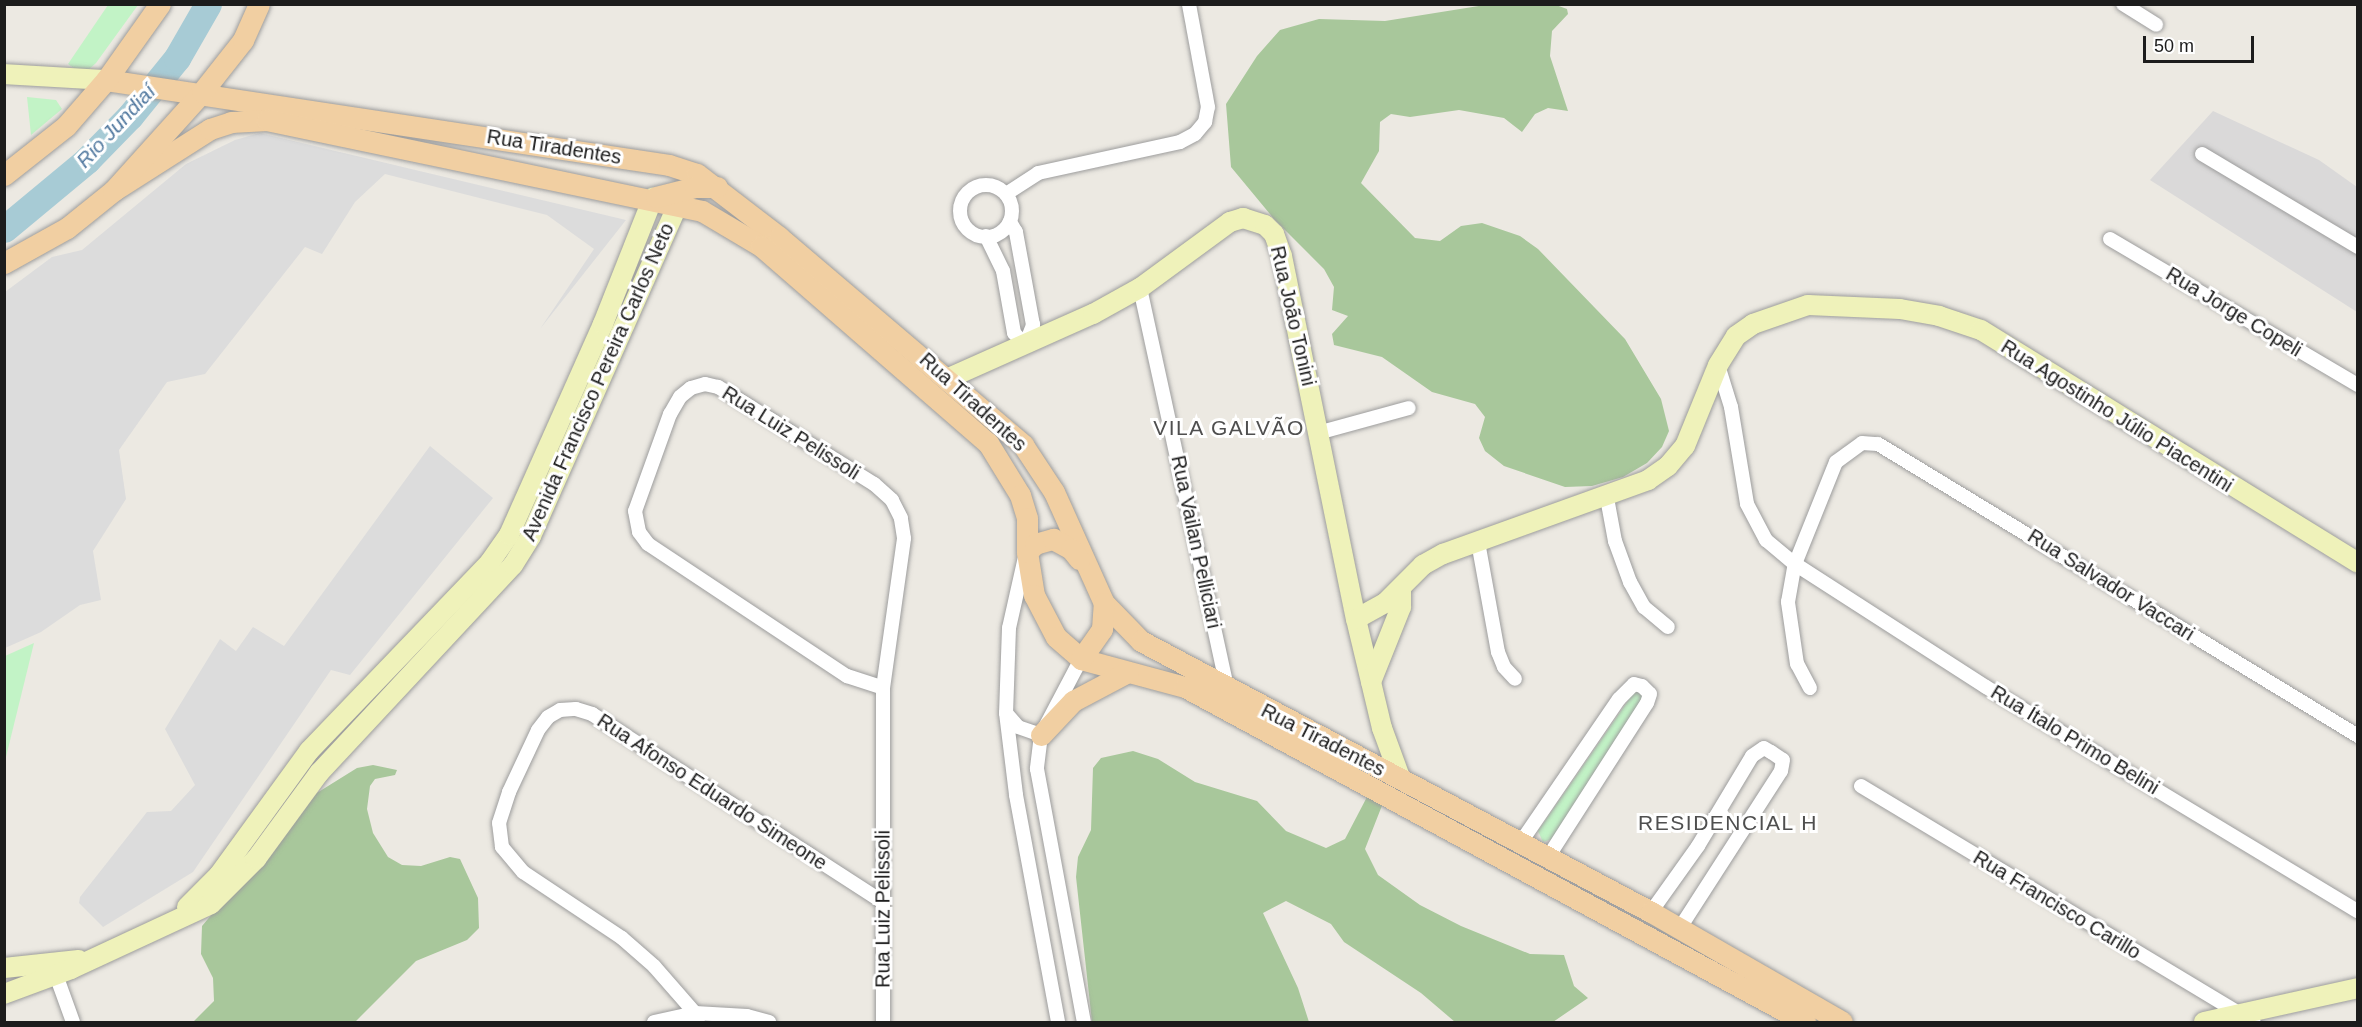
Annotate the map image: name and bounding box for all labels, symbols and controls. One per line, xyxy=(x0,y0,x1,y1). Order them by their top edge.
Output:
scale bar xyxy=(2146,24,2257,62)
text: 50 m xyxy=(2154,36,2194,56)
water label: Rio Jundiaí xyxy=(71,79,161,173)
street label: Rua Tiradentes xyxy=(485,125,623,169)
street label: Avenida Francisco Pereira Carlos Neto xyxy=(517,219,679,545)
street label: Rua João Tonini xyxy=(1265,243,1321,389)
street label: Rua Jorge Copeli xyxy=(2162,262,2306,362)
street label: Rua Agostinho Júlio Piacentini xyxy=(1996,334,2238,498)
street label: Rua Tiradentes xyxy=(914,348,1032,456)
street label: Rua Luiz Pelissoli xyxy=(718,381,864,485)
district label: VILA GALVÃO xyxy=(1153,415,1305,441)
street label: Rua Vailan Pelliciari xyxy=(1166,453,1226,631)
street label: Rua Salvador Vaccari xyxy=(2023,524,2199,646)
street label: Rua Ítalo Primo Belini xyxy=(1986,680,2164,800)
street label: Rua Tiradentes xyxy=(1257,698,1389,782)
street label: Rua Afonso Eduardo Simeone xyxy=(592,708,832,876)
district label: RESIDENCIAL H xyxy=(1638,810,1818,836)
street label: Rua Luiz Pelissoli xyxy=(871,830,895,988)
street label: Rua Francisco Carillo xyxy=(1969,845,2145,965)

